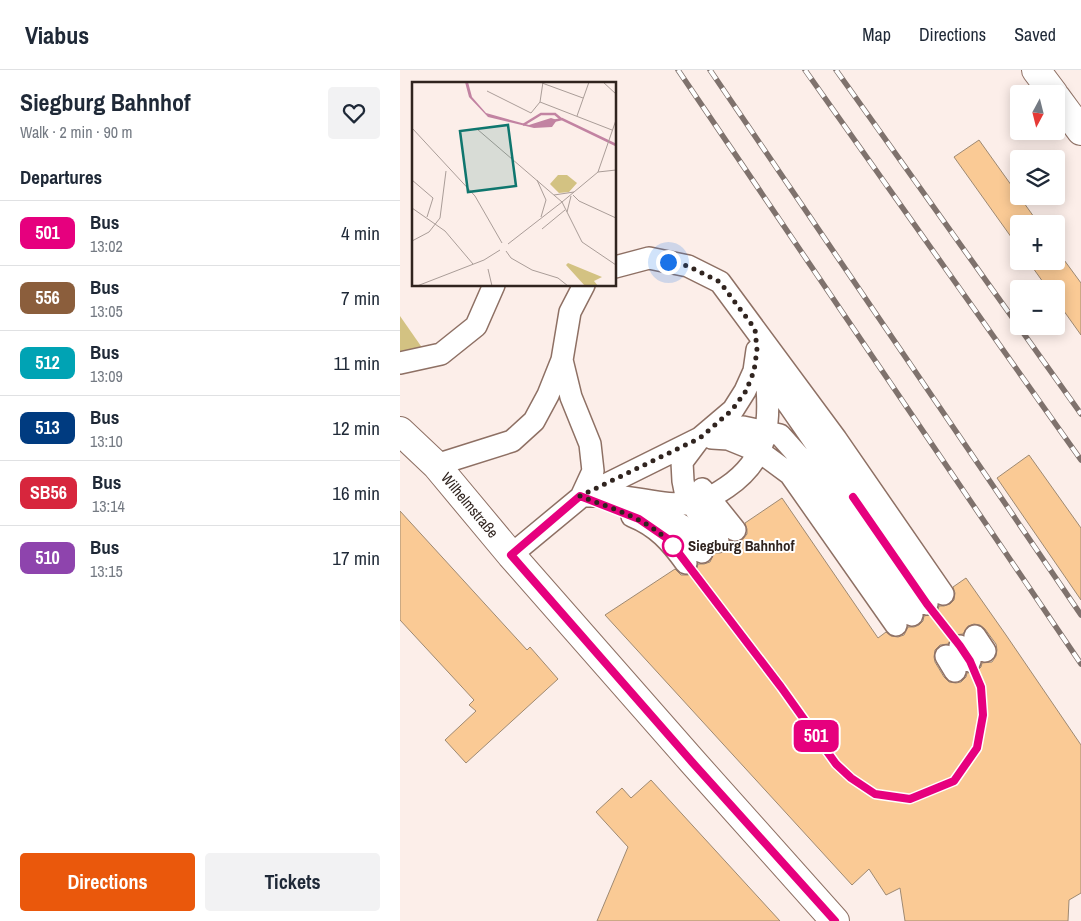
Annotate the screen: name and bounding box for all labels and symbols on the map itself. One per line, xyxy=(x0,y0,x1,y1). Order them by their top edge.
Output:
inset map xyxy=(412,82,616,286)
north arrow xyxy=(1010,85,1065,140)
your location xyxy=(656,250,681,275)
street label: Wilhelmstraße xyxy=(437,468,504,542)
marker: Siegburg Bahnhof xyxy=(662,535,684,557)
place label: Siegburg Bahnhof xyxy=(688,535,796,556)
line badge: 501 xyxy=(787,720,845,752)

